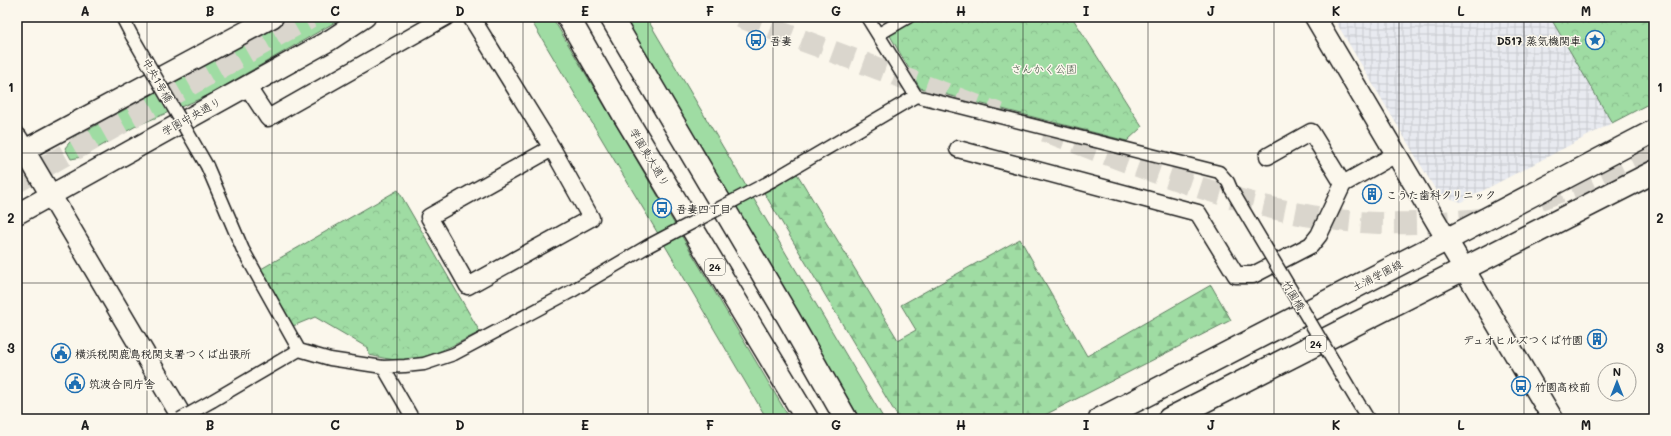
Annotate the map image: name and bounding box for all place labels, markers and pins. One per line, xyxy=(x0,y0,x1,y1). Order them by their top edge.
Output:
bus stop icon: 吾妻 xyxy=(745,29,767,51)
place icon: D517 蒸気機関車 xyxy=(1584,29,1606,51)
place label: 吾妻 xyxy=(770,33,792,48)
place label: D517 蒸気機関車 xyxy=(1497,33,1581,48)
building icon: こうた歯科クリニック xyxy=(1361,183,1383,205)
place label: こうた歯科クリニック xyxy=(1386,187,1496,202)
bus stop icon: 吾妻四丁目 xyxy=(651,197,673,219)
place label: 吾妻四丁目 xyxy=(676,201,731,216)
building icon: デュオヒルズつくば竹園 xyxy=(1586,328,1608,350)
place label: デュオヒルズつくば竹園 xyxy=(1463,332,1583,347)
public building icon: 横浜税関鹿島税関支署つくば出張所 xyxy=(50,342,72,364)
place label: 横浜税関鹿島税関支署つくば出張所 xyxy=(75,346,251,361)
public building icon: 筑波合同庁舎 xyxy=(64,372,86,394)
bus stop icon: 竹園高校前 xyxy=(1510,375,1532,397)
place label: 筑波合同庁舎 xyxy=(89,376,155,391)
place label: 竹園高校前 xyxy=(1535,379,1590,394)

